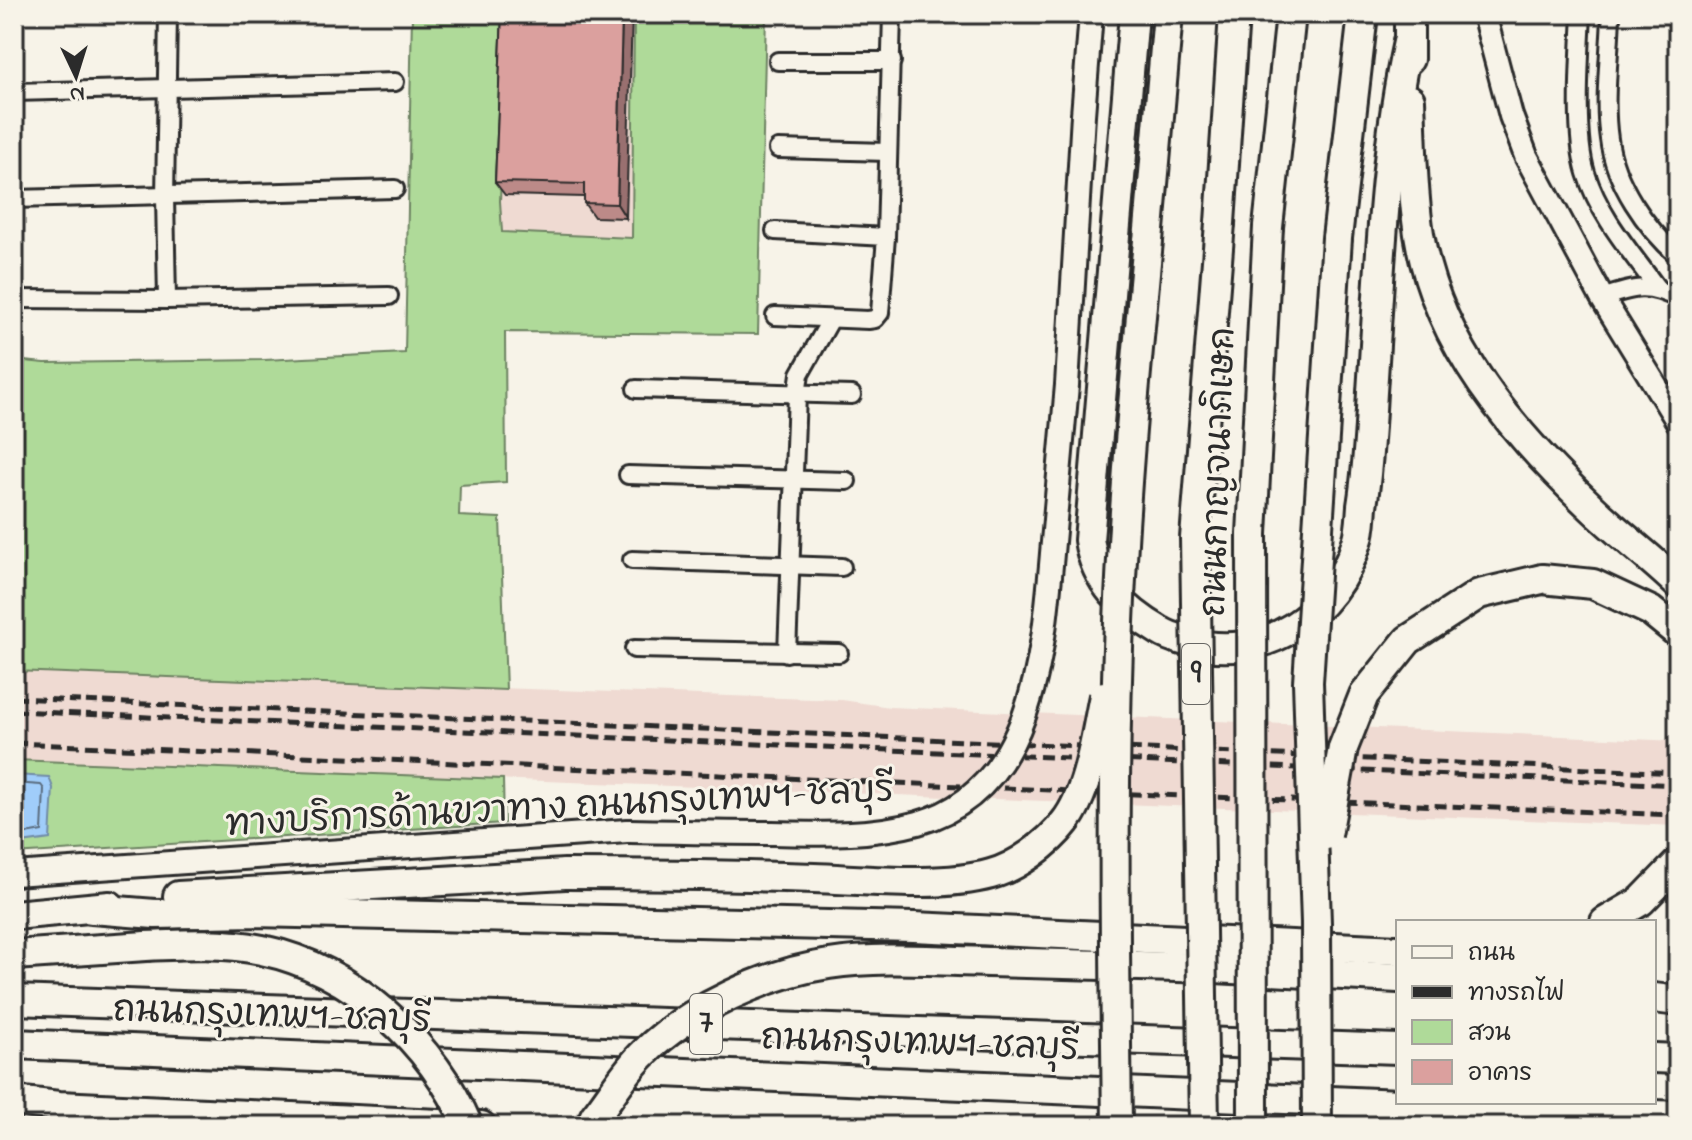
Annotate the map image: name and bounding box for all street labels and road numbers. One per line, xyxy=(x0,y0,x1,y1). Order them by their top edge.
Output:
street label: ถนนกาญจนาภิเษก xyxy=(1188,326,1252,618)
road number: 9 xyxy=(1182,644,1210,704)
street label: ทางบริการด้านขวาทาง ถนนกรุงเทพฯ-ชลบุรี xyxy=(224,765,896,853)
street label: ถนนกรุงเทพฯ-ชลบุรี xyxy=(112,985,432,1049)
road number: 7 xyxy=(690,994,722,1054)
street label: ถนนกรุงเทพฯ-ชลบุรี xyxy=(760,1013,1080,1077)

